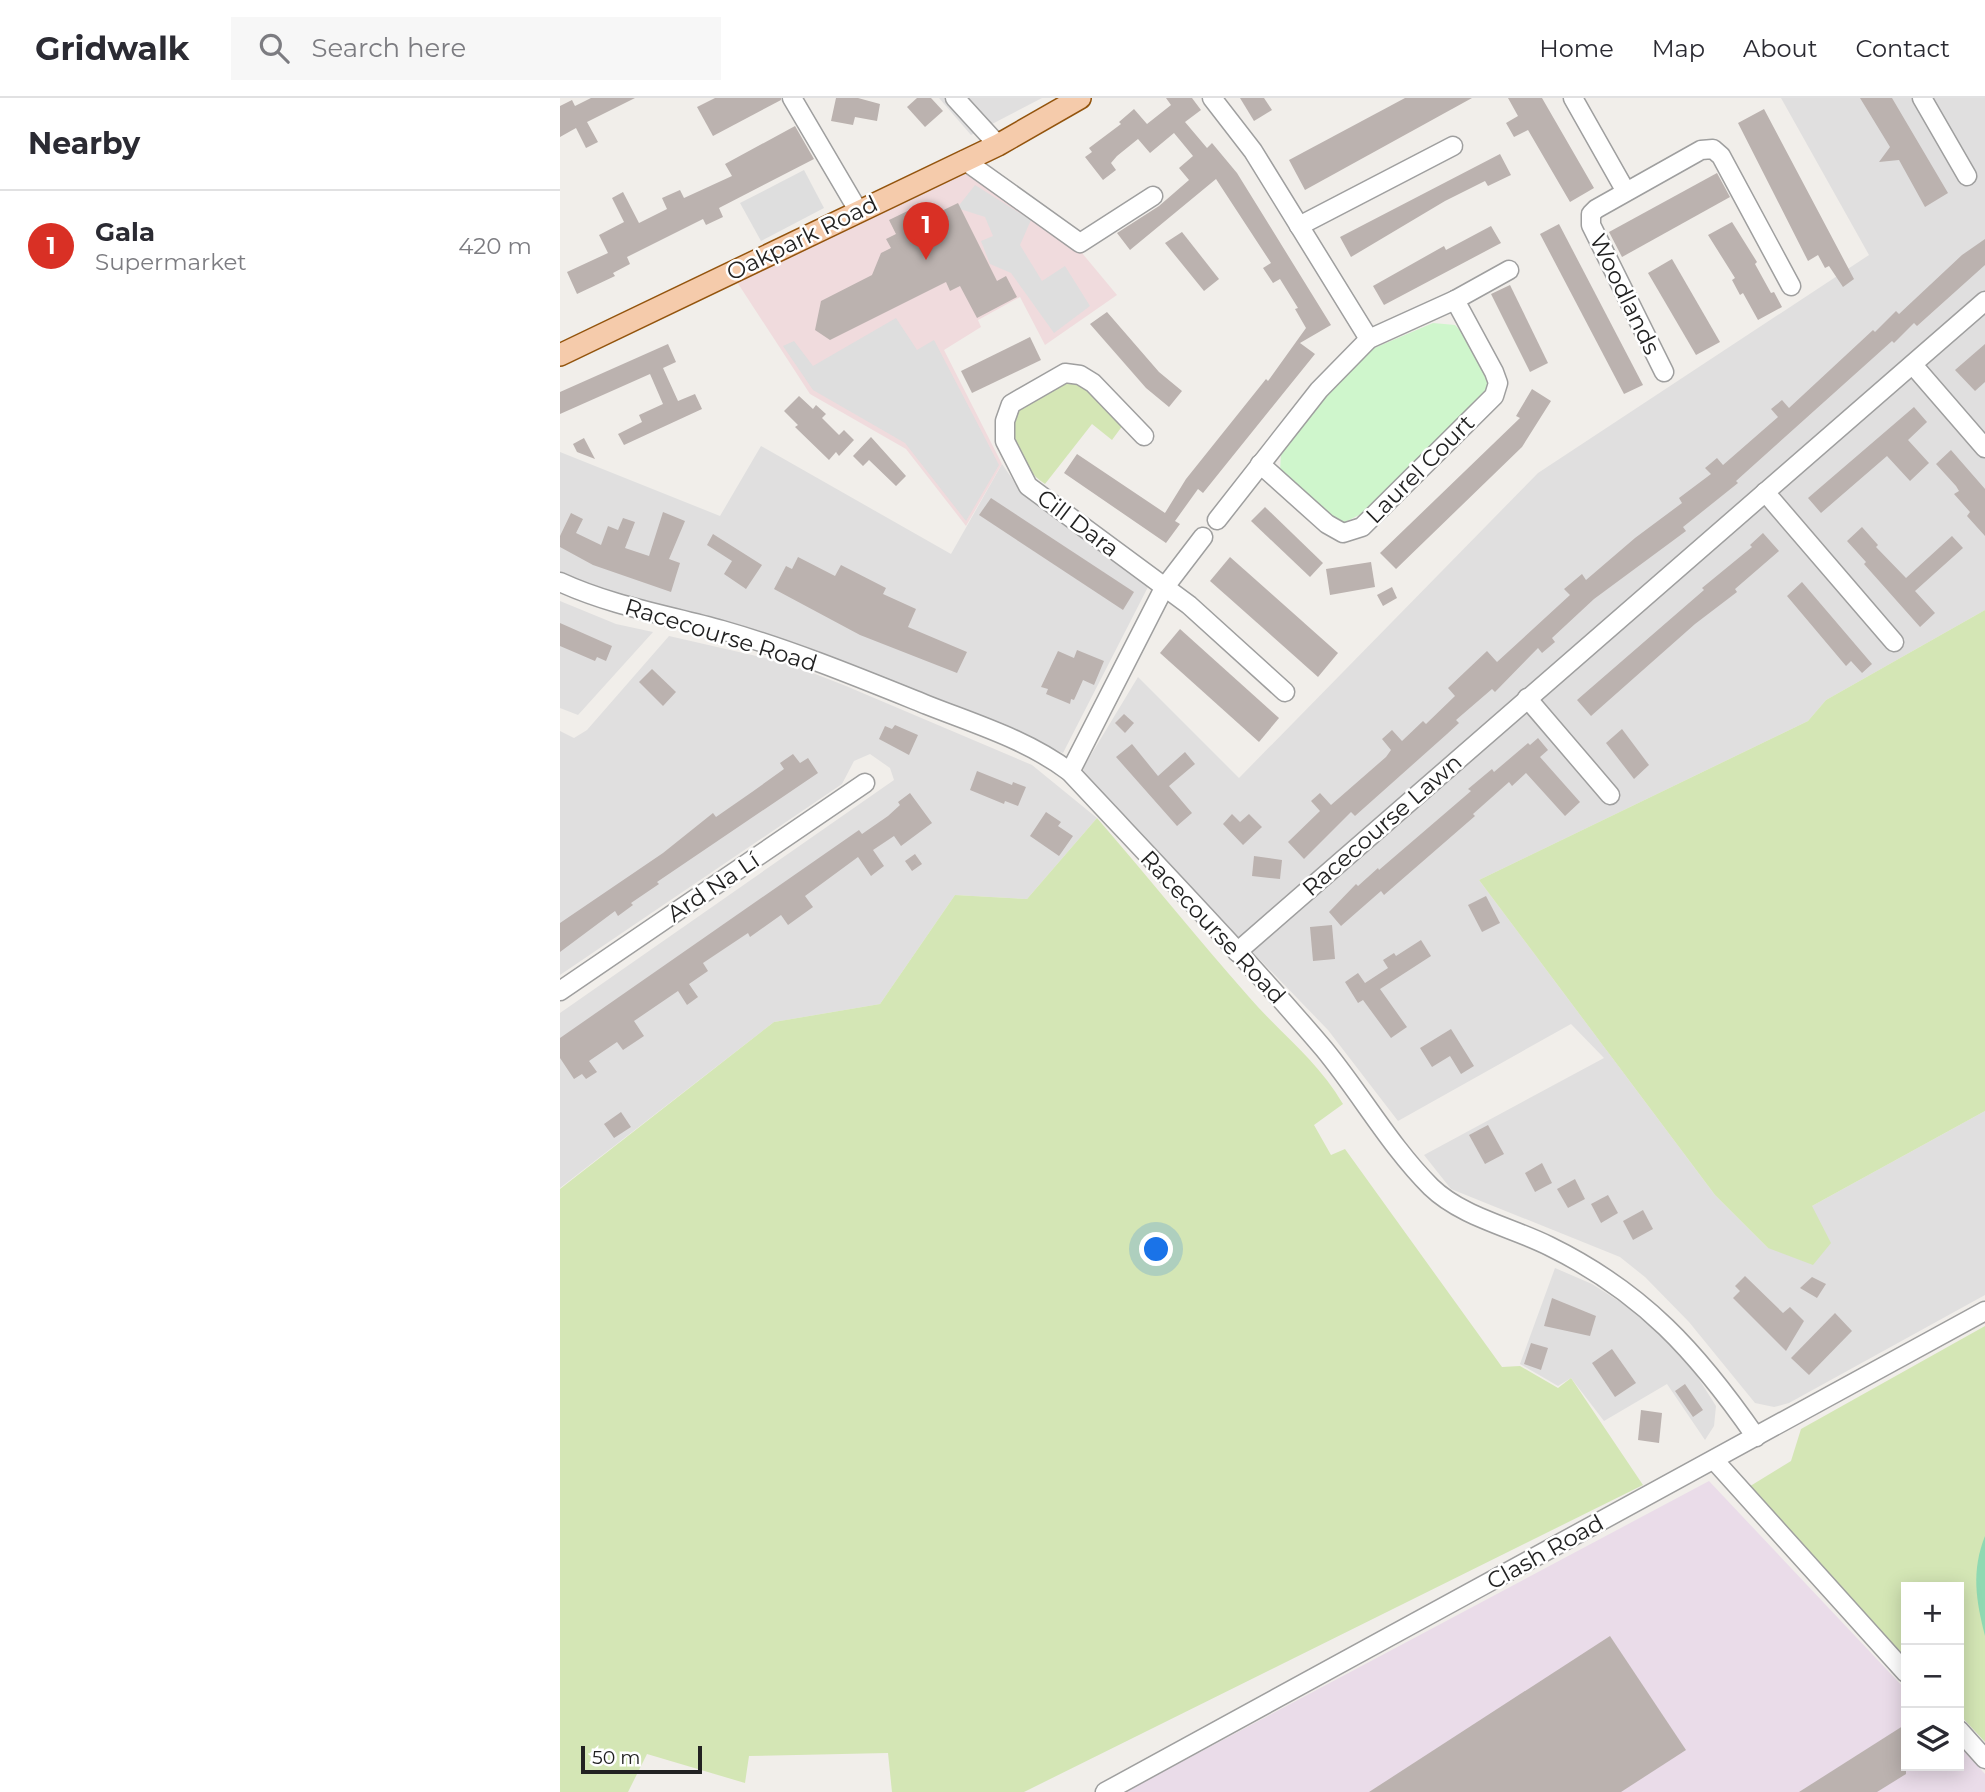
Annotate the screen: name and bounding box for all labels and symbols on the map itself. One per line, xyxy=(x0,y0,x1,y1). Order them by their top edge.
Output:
street label: Oakpark Road xyxy=(722,189,882,287)
pin: 1 xyxy=(903,202,949,260)
street label: Woodlands xyxy=(1584,229,1666,359)
street label: Laurel Court xyxy=(1360,409,1480,529)
street label: Cill Dara xyxy=(1032,483,1124,563)
street label: Racecourse Road xyxy=(621,592,821,678)
street label: Racecourse Lawn xyxy=(1296,748,1468,902)
street label: Racecourse Road xyxy=(1135,844,1291,1010)
street label: Ard Na Lí xyxy=(662,846,765,928)
your location xyxy=(1139,1232,1173,1266)
street label: Clash Road xyxy=(1482,1508,1608,1596)
scale bar xyxy=(581,1743,702,1775)

